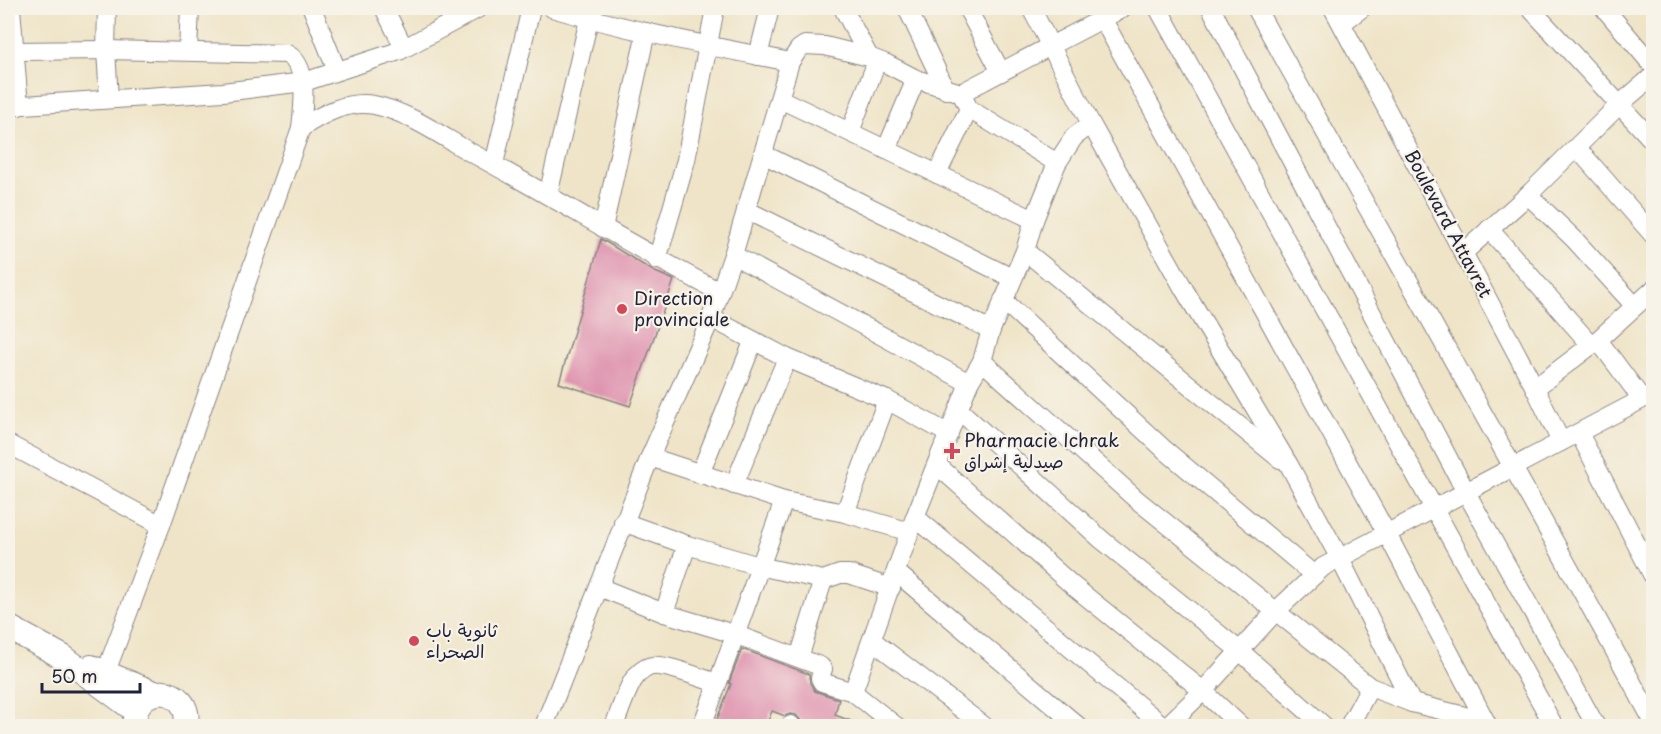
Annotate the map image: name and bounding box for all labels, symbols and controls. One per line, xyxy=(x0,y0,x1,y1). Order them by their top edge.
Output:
street label: Boulevard Attavret xyxy=(1399,145,1500,302)
place label: Direction provinciale xyxy=(634,284,730,332)
marker: Direction provinciale xyxy=(615,302,629,316)
place label: Pharmacie Ichrak صيدلية إشراق xyxy=(964,426,1119,474)
marker: Pharmacie Ichrak صيدلية إشراق xyxy=(945,444,959,458)
place label: ثانوية باب الصحراء xyxy=(426,616,498,664)
marker: ثانوية باب الصحراء xyxy=(407,634,421,648)
scale bar xyxy=(42,656,140,694)
text: 50 m xyxy=(51,662,98,689)

